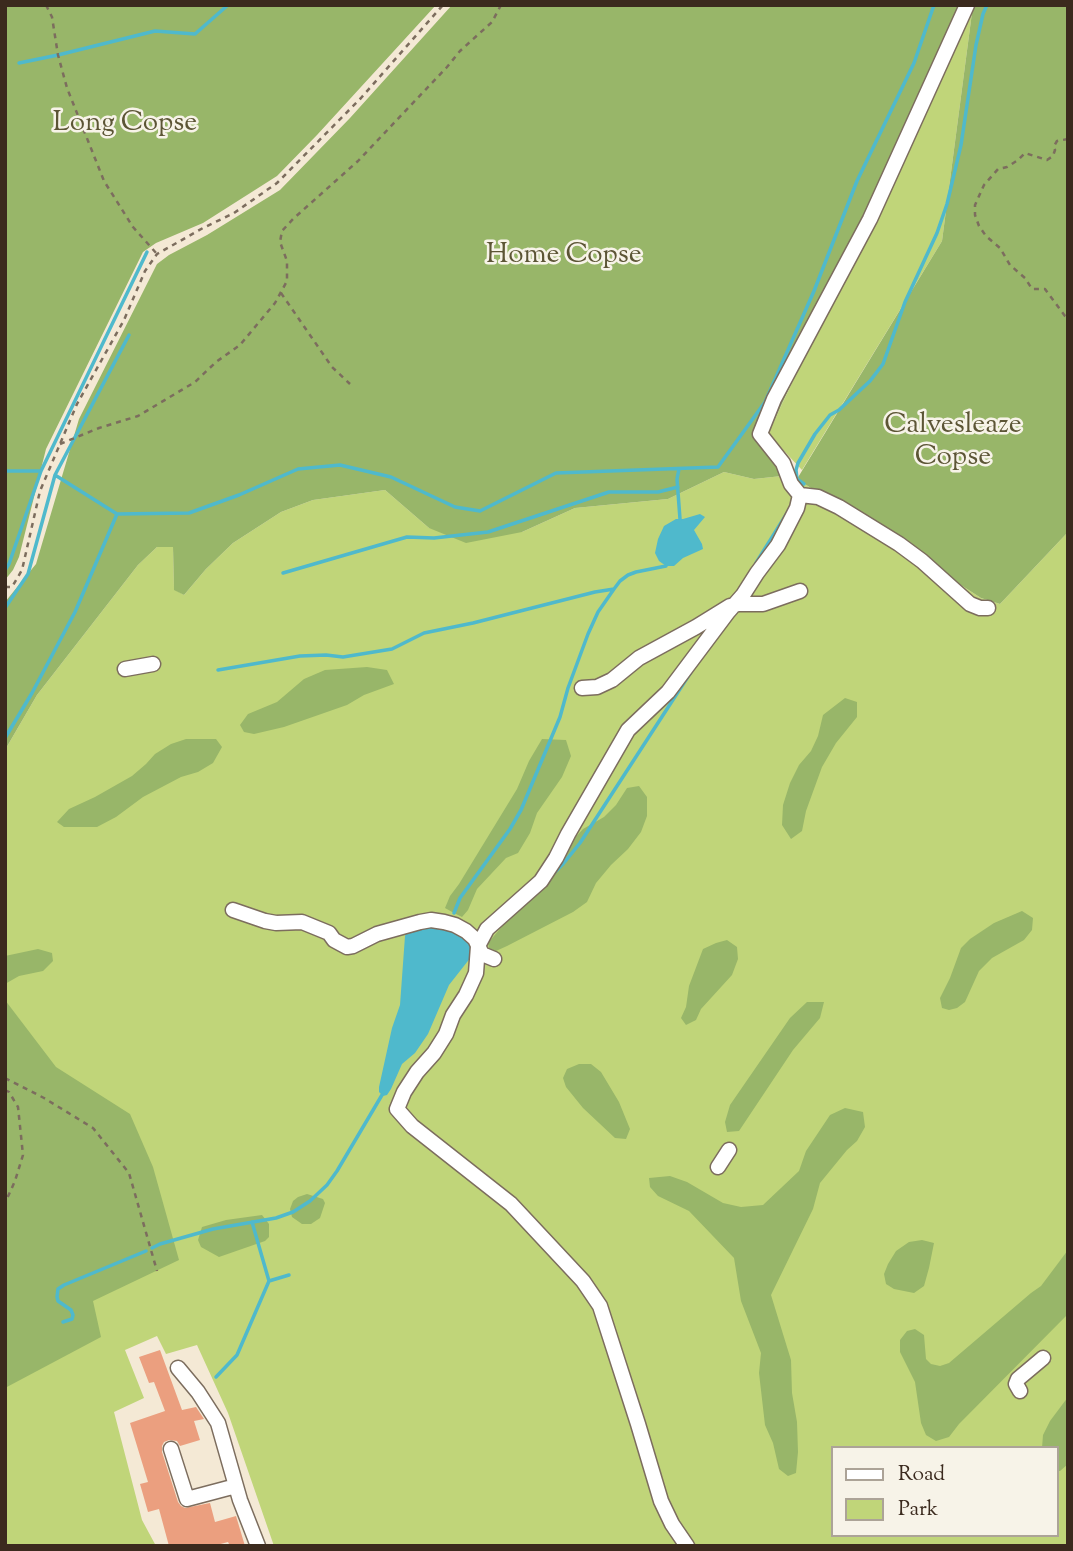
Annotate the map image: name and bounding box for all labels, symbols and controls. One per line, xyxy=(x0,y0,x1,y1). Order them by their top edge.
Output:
park label: Long Copse xyxy=(53,108,197,142)
park label: Home Copse xyxy=(486,240,642,274)
park label: Calvesleaze Copse xyxy=(884,410,1022,476)
legend xyxy=(832,1446,1059,1537)
text: Road xyxy=(898,1460,945,1490)
text: Park xyxy=(898,1495,938,1525)

